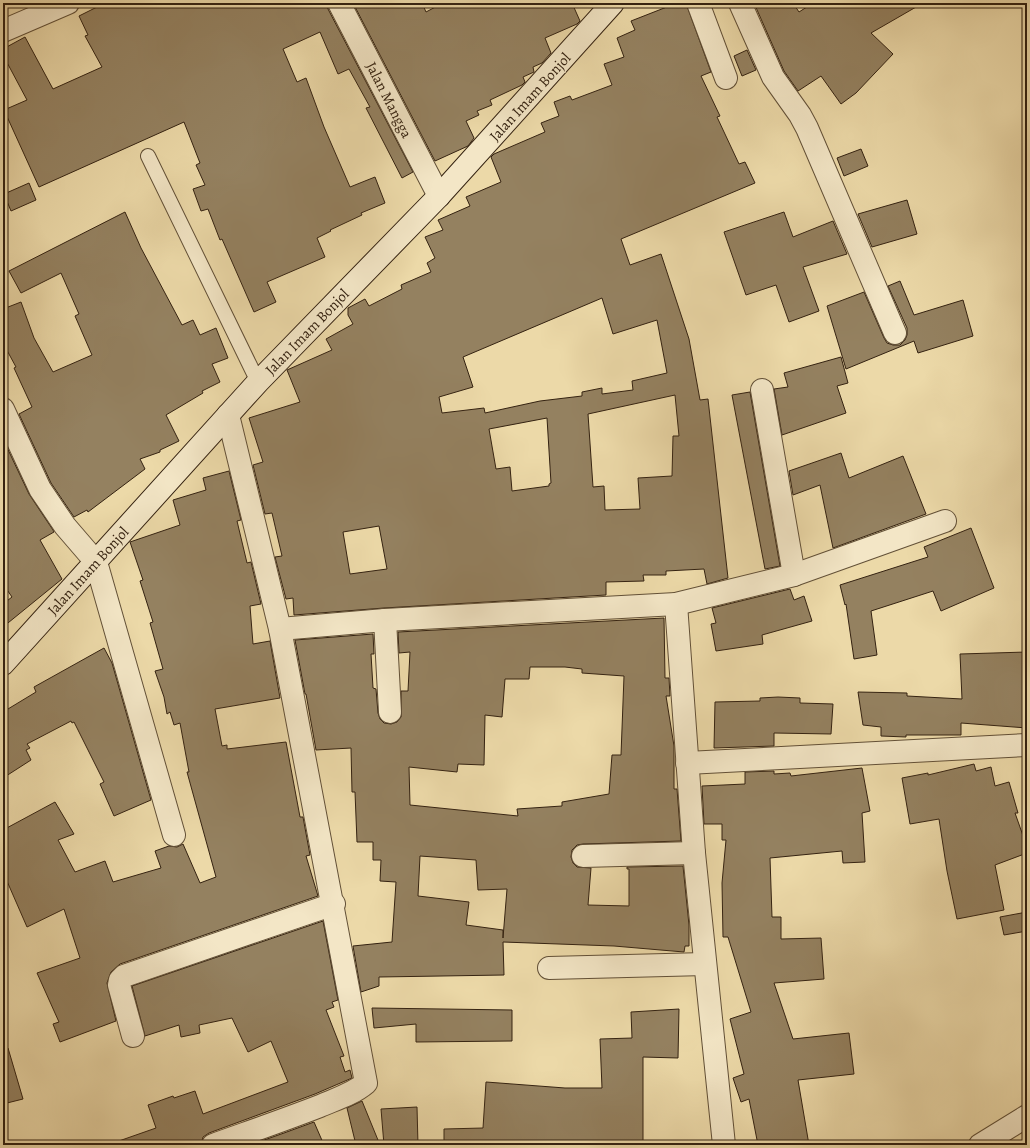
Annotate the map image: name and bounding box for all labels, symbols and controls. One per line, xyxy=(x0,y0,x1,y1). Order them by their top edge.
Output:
street label: Jalan Imam Bonjol xyxy=(485,48,575,146)
street label: Jalan Mangga xyxy=(361,59,417,141)
street label: Jalan Imam Bonjol xyxy=(261,284,354,380)
street label: Jalan Imam Bonjol xyxy=(43,522,133,620)

